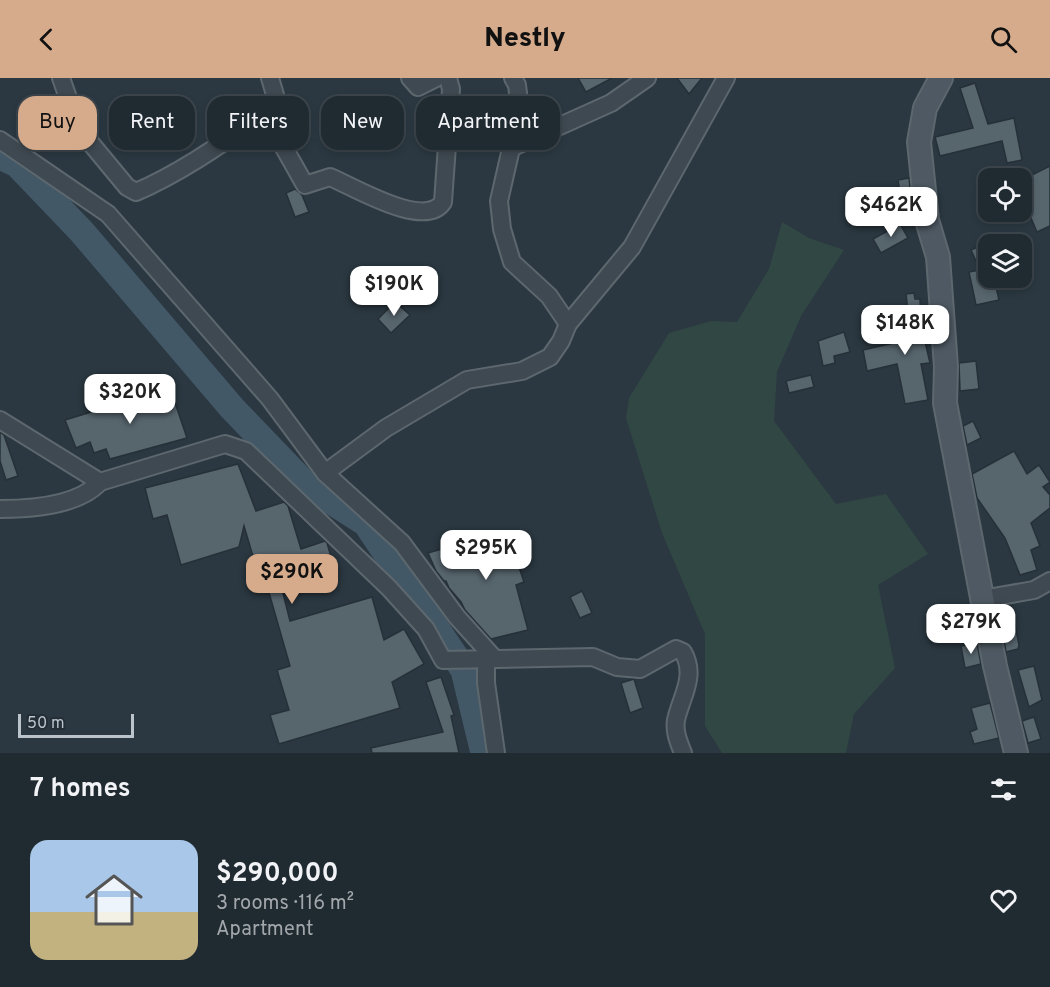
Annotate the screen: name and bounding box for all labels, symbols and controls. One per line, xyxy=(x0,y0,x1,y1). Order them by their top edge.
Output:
text: Nestly xyxy=(484,22,566,56)
icon: back xyxy=(30,23,63,56)
icon: search xyxy=(987,23,1020,56)
chip: Buy xyxy=(18,96,97,150)
chip: Rent xyxy=(109,96,195,150)
chip: Filters xyxy=(207,96,309,150)
chip: New xyxy=(321,96,404,150)
chip: Apartment xyxy=(416,96,560,150)
map controls xyxy=(978,168,1032,288)
button: locate xyxy=(978,168,1032,222)
pin: $462K xyxy=(849,187,933,238)
text: $462K xyxy=(859,193,923,219)
button: layers xyxy=(978,234,1032,288)
pin: $190K xyxy=(352,266,436,317)
text: $190K xyxy=(364,272,424,298)
pin: $148K xyxy=(863,305,947,356)
text: $148K xyxy=(875,311,935,337)
pin: $320K xyxy=(88,374,172,425)
text: $320K xyxy=(98,380,162,406)
pin: $295K xyxy=(444,530,528,581)
text: $295K xyxy=(455,536,517,562)
pin: $290K xyxy=(250,554,334,605)
text: $290K xyxy=(260,560,324,586)
pin: $279K xyxy=(929,604,1013,655)
text: $279K xyxy=(940,610,1002,636)
scale bar xyxy=(18,711,134,738)
text: 50 m xyxy=(27,714,65,734)
text: 7 homes xyxy=(30,773,130,806)
icon: filters xyxy=(987,773,1020,806)
text: $290,000 xyxy=(216,858,339,891)
icon: home xyxy=(78,864,150,936)
icon: heart xyxy=(987,884,1020,917)
text: 3 rooms · 116 m² xyxy=(216,891,354,917)
text: Apartment xyxy=(216,917,314,943)

